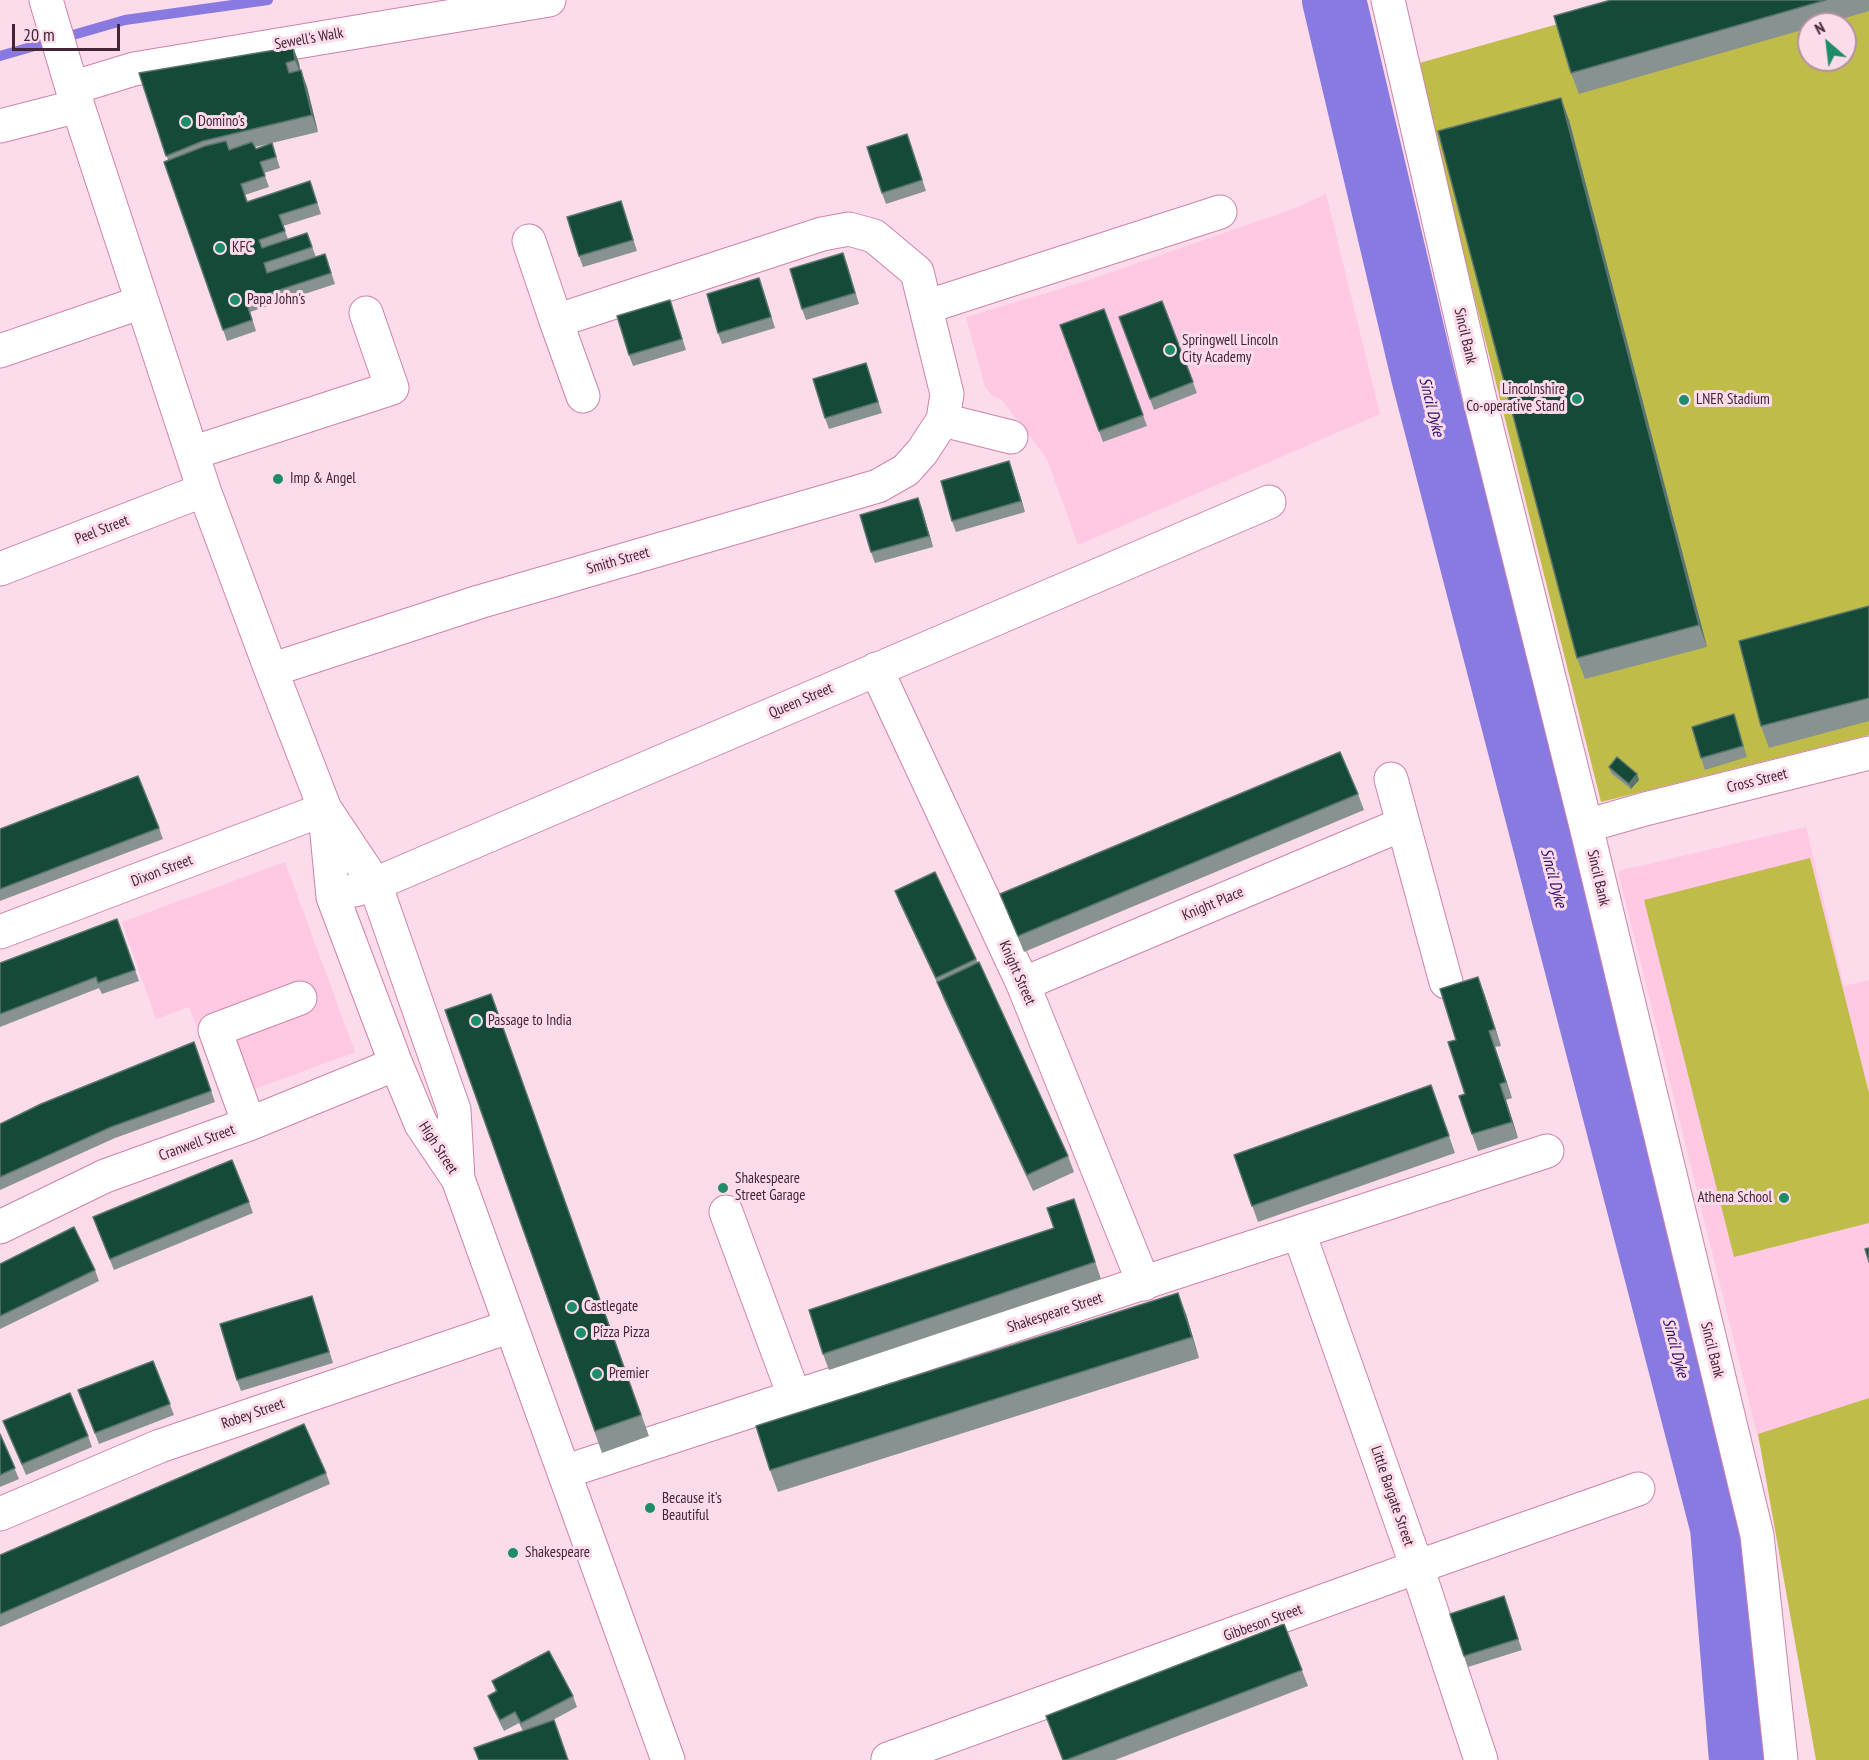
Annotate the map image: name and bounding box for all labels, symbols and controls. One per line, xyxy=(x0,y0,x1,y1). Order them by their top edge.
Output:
scale bar xyxy=(15,12,123,50)
north arrow xyxy=(1797,12,1857,72)
text: N xyxy=(1811,17,1828,39)
text: 20 m xyxy=(23,23,55,46)
street label: Sewell's Walk xyxy=(273,24,345,54)
place label: Domino's xyxy=(198,113,245,131)
marker: Domino's xyxy=(179,115,193,129)
place label: KFC xyxy=(232,239,252,257)
marker: KFC xyxy=(213,241,227,255)
place label: Papa John's xyxy=(247,291,305,309)
marker: Papa John's xyxy=(228,293,242,307)
street label: Sincil Bank xyxy=(1450,306,1480,366)
place label: Springwell Lincoln City Academy xyxy=(1182,332,1278,367)
marker: Springwell Lincoln City Academy xyxy=(1163,343,1177,357)
water label: Sincil Dyke xyxy=(1414,375,1448,439)
place label: Lincolnshire Co-operative Stand xyxy=(1466,381,1565,416)
place label: LNER Stadium xyxy=(1696,391,1770,409)
marker: Lincolnshire Co-operative Stand xyxy=(1570,392,1584,406)
marker: LNER Stadium xyxy=(1677,393,1691,407)
place label: Imp & Angel xyxy=(290,470,356,488)
marker: Imp & Angel xyxy=(271,472,285,486)
street label: Peel Street xyxy=(72,512,132,548)
street label: Smith Street xyxy=(585,543,651,579)
street label: Queen Street xyxy=(766,679,836,723)
street label: Cross Street xyxy=(1725,765,1789,797)
water label: Sincil Dyke xyxy=(1536,846,1570,910)
street label: Sincil Bank xyxy=(1583,848,1613,908)
street label: Dixon Street xyxy=(129,851,195,891)
street label: Knight Place xyxy=(1180,883,1246,925)
street label: Knight Street xyxy=(995,938,1039,1008)
place label: Passage to India xyxy=(488,1012,572,1030)
marker: Passage to India xyxy=(469,1014,483,1028)
street label: High Street xyxy=(414,1119,462,1177)
street label: Cranwell Street xyxy=(157,1121,237,1165)
place label: Shakespeare Street Garage xyxy=(735,1170,805,1205)
marker: Shakespeare Street Garage xyxy=(716,1181,730,1195)
place label: Athena School xyxy=(1698,1189,1772,1207)
marker: Athena School xyxy=(1777,1191,1791,1205)
street label: Shakespeare Street xyxy=(1005,1289,1105,1337)
place label: Castlegate xyxy=(584,1298,638,1316)
marker: Castlegate xyxy=(565,1300,579,1314)
water label: Sincil Dyke xyxy=(1658,1316,1692,1380)
street label: Sincil Bank xyxy=(1696,1320,1728,1380)
place label: Pizza Pizza xyxy=(593,1324,650,1342)
marker: Pizza Pizza xyxy=(574,1326,588,1340)
place label: Premier xyxy=(609,1365,649,1383)
marker: Premier xyxy=(590,1367,604,1381)
street label: Robey Street xyxy=(219,1395,287,1433)
street label: Little Bargate Street xyxy=(1366,1444,1418,1548)
place label: Because it's Beautiful xyxy=(662,1490,722,1525)
marker: Because it's Beautiful xyxy=(643,1501,657,1515)
place label: Shakespeare xyxy=(525,1544,590,1562)
marker: Shakespeare xyxy=(506,1546,520,1560)
street label: Gibbeson Street xyxy=(1221,1600,1305,1646)

